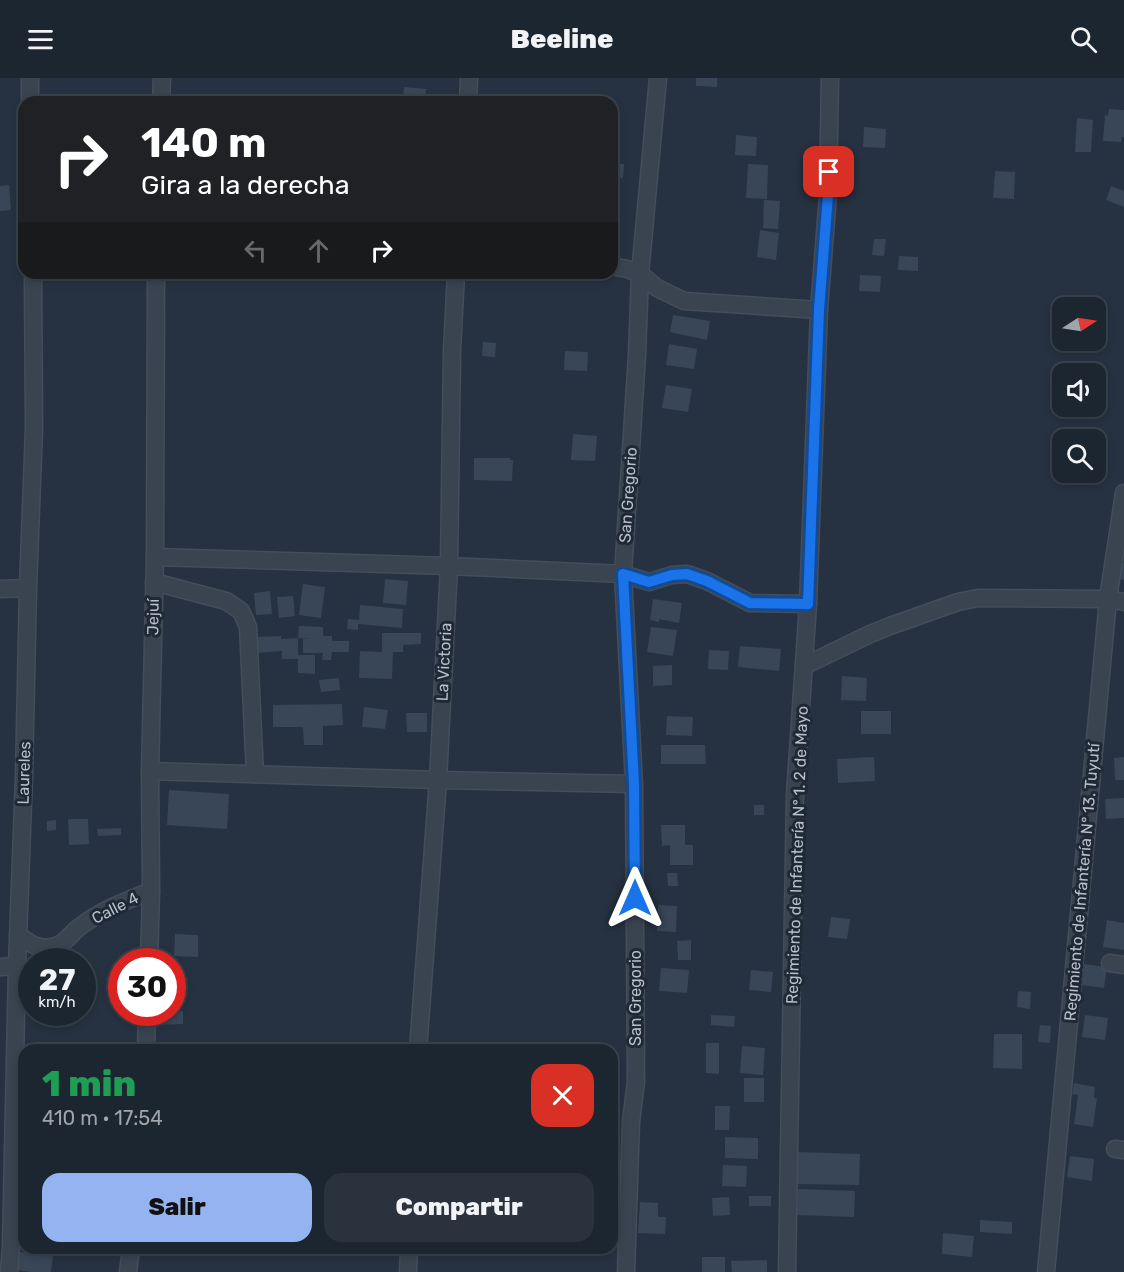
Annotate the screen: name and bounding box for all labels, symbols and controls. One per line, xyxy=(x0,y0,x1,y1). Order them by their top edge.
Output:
icon: menu xyxy=(24,23,57,56)
text: Beeline xyxy=(511,23,613,55)
icon: search xyxy=(1067,23,1100,56)
text: 140 m xyxy=(141,118,267,168)
icon: right xyxy=(42,120,120,198)
pin xyxy=(803,146,854,197)
icon: arrive xyxy=(812,155,845,188)
text: Gira a la derecha xyxy=(141,169,350,201)
icon: left xyxy=(239,234,272,267)
icon: ahead xyxy=(302,234,335,267)
icon: right xyxy=(365,234,398,267)
north arrow xyxy=(1052,297,1106,351)
map controls xyxy=(1052,297,1106,483)
button: sound xyxy=(1052,363,1106,417)
button: search xyxy=(1052,429,1106,483)
street label: San Gregorio xyxy=(615,446,641,544)
street label: Jejuí xyxy=(143,597,163,636)
street label: La Victoria xyxy=(432,622,456,702)
street label: Regimiento de Infantería N° 1. 2 de Mayo xyxy=(782,706,812,1004)
street label: Laureles xyxy=(13,741,35,805)
street label: Regimiento de Infantería N° 13. Tuyutí xyxy=(1060,741,1104,1022)
position arrow xyxy=(603,866,667,930)
street label: Calle 4 xyxy=(88,888,142,928)
speed limit sign: 30 xyxy=(108,948,186,1026)
street label: San Gregorio xyxy=(626,950,645,1046)
text: 27 xyxy=(39,962,75,998)
text: km/h xyxy=(38,993,76,1011)
text: 1 min xyxy=(42,1062,136,1105)
button: close xyxy=(531,1064,594,1127)
text: 410 m · 17:54 xyxy=(42,1106,163,1130)
button: Salir xyxy=(42,1173,312,1242)
button: Compartir xyxy=(324,1173,594,1242)

